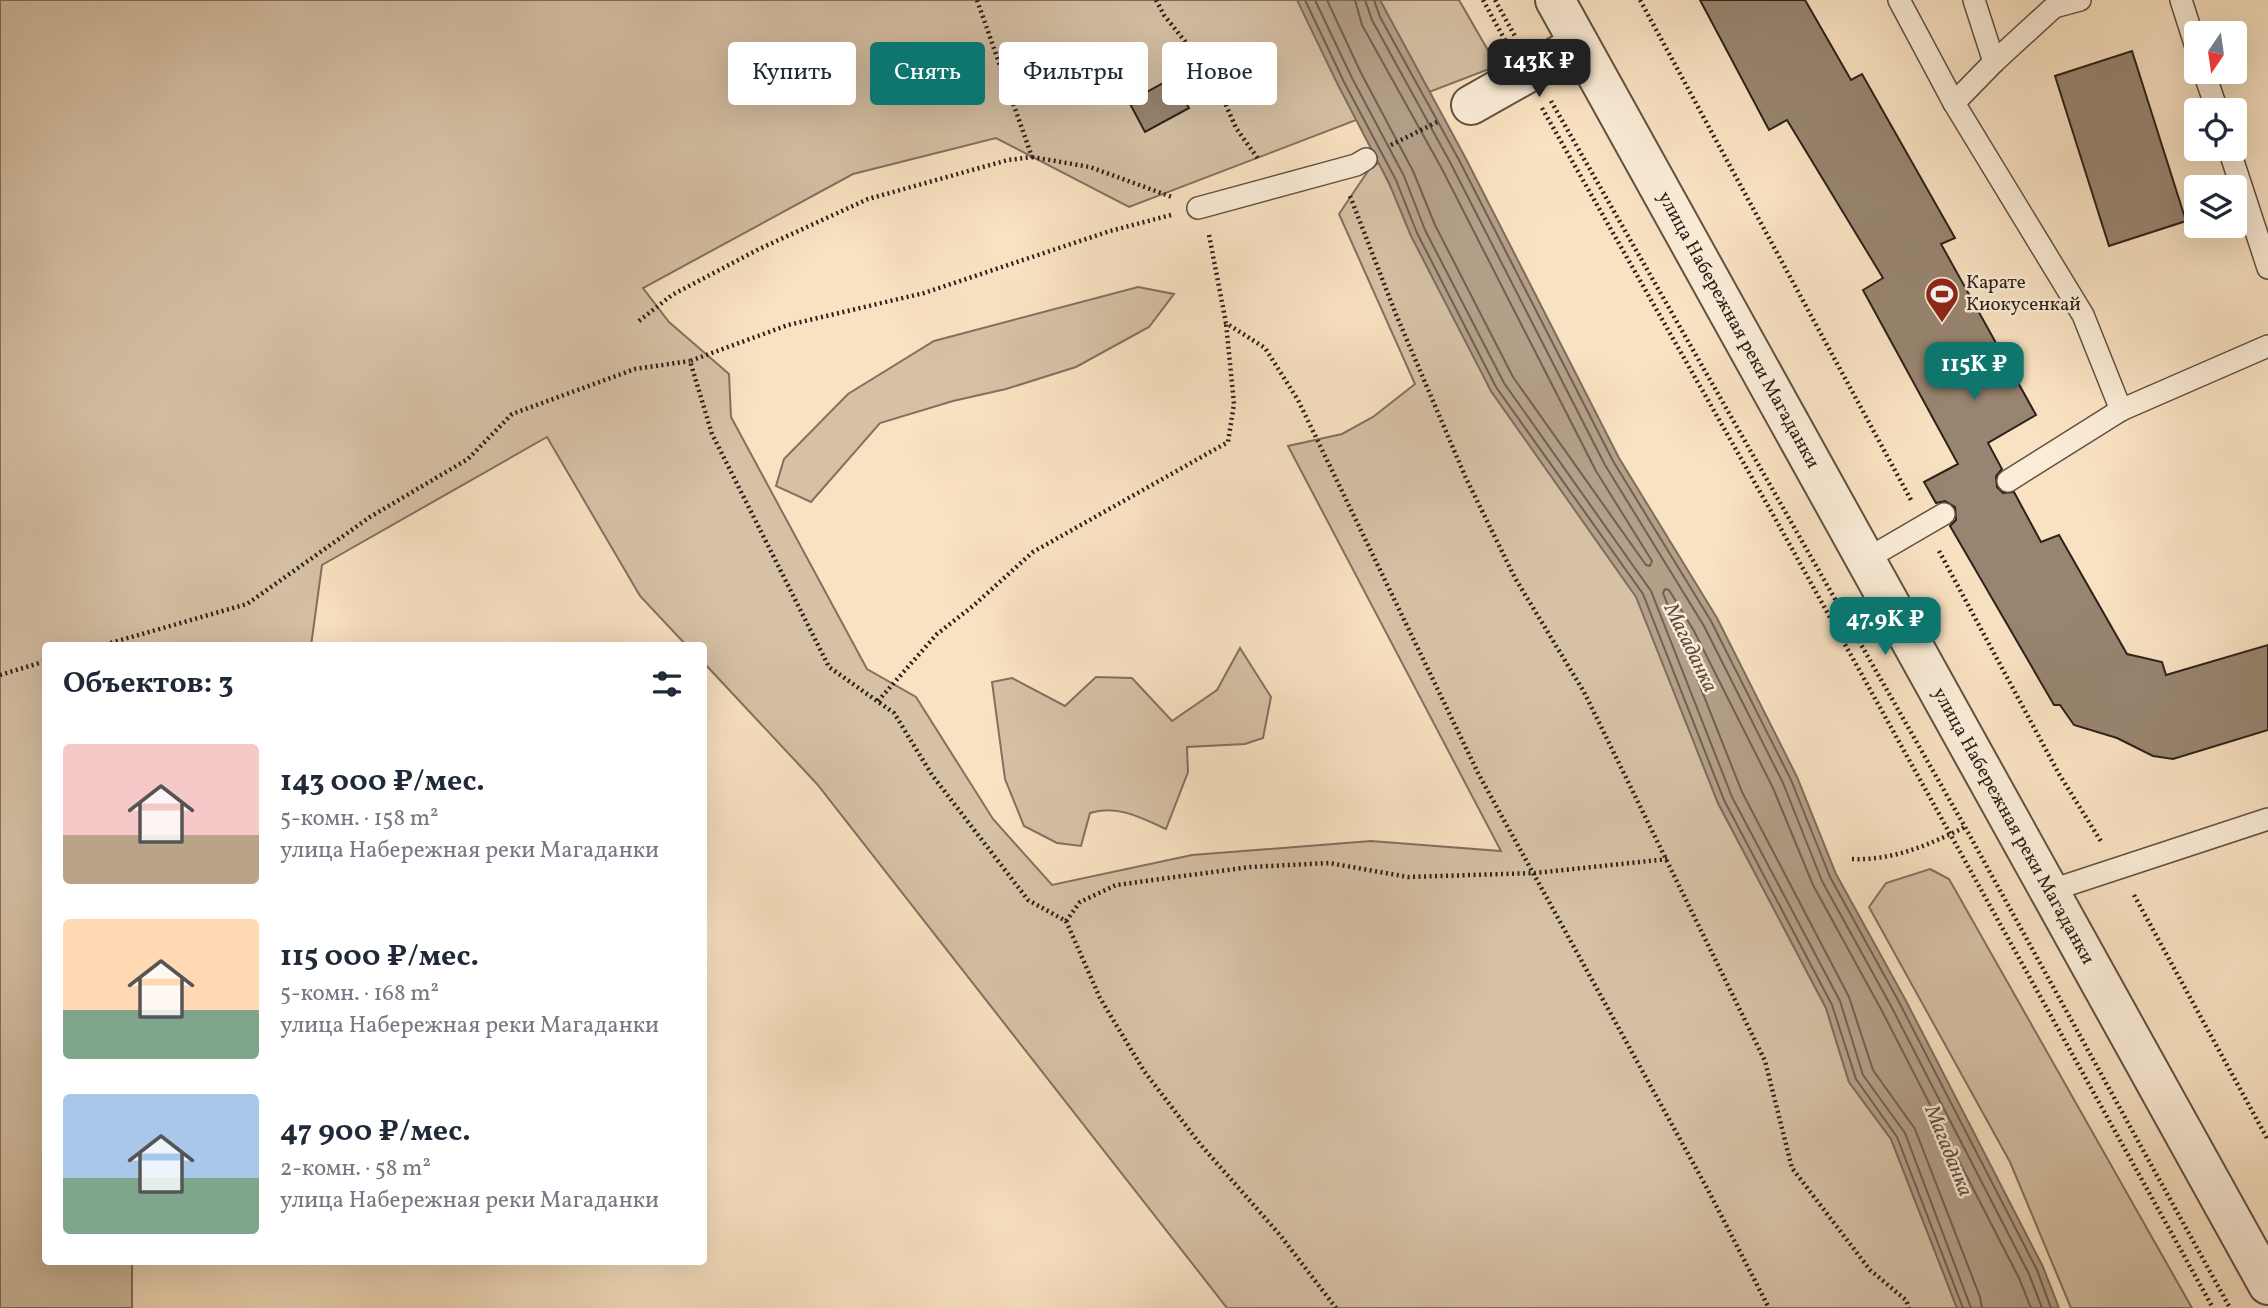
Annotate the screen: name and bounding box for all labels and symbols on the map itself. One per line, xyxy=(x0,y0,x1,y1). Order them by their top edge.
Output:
north arrow xyxy=(2184,21,2247,84)
pin: 143K ₽ xyxy=(1482,40,1596,99)
street label: улица Набережная реки Магаданки xyxy=(1651,187,1825,473)
place label: Карате Киокусенкай xyxy=(1966,270,2081,318)
sports icon: Карате Киокусенкай xyxy=(1923,275,1961,324)
pin: 115K ₽ xyxy=(1917,342,2031,402)
water label: Магаданка xyxy=(1656,598,1724,697)
pin: 47.9K ₽ xyxy=(1820,598,1950,657)
street label: улица Набережная реки Магаданки xyxy=(1926,683,2100,969)
water label: Магаданка xyxy=(1916,1100,1979,1201)

